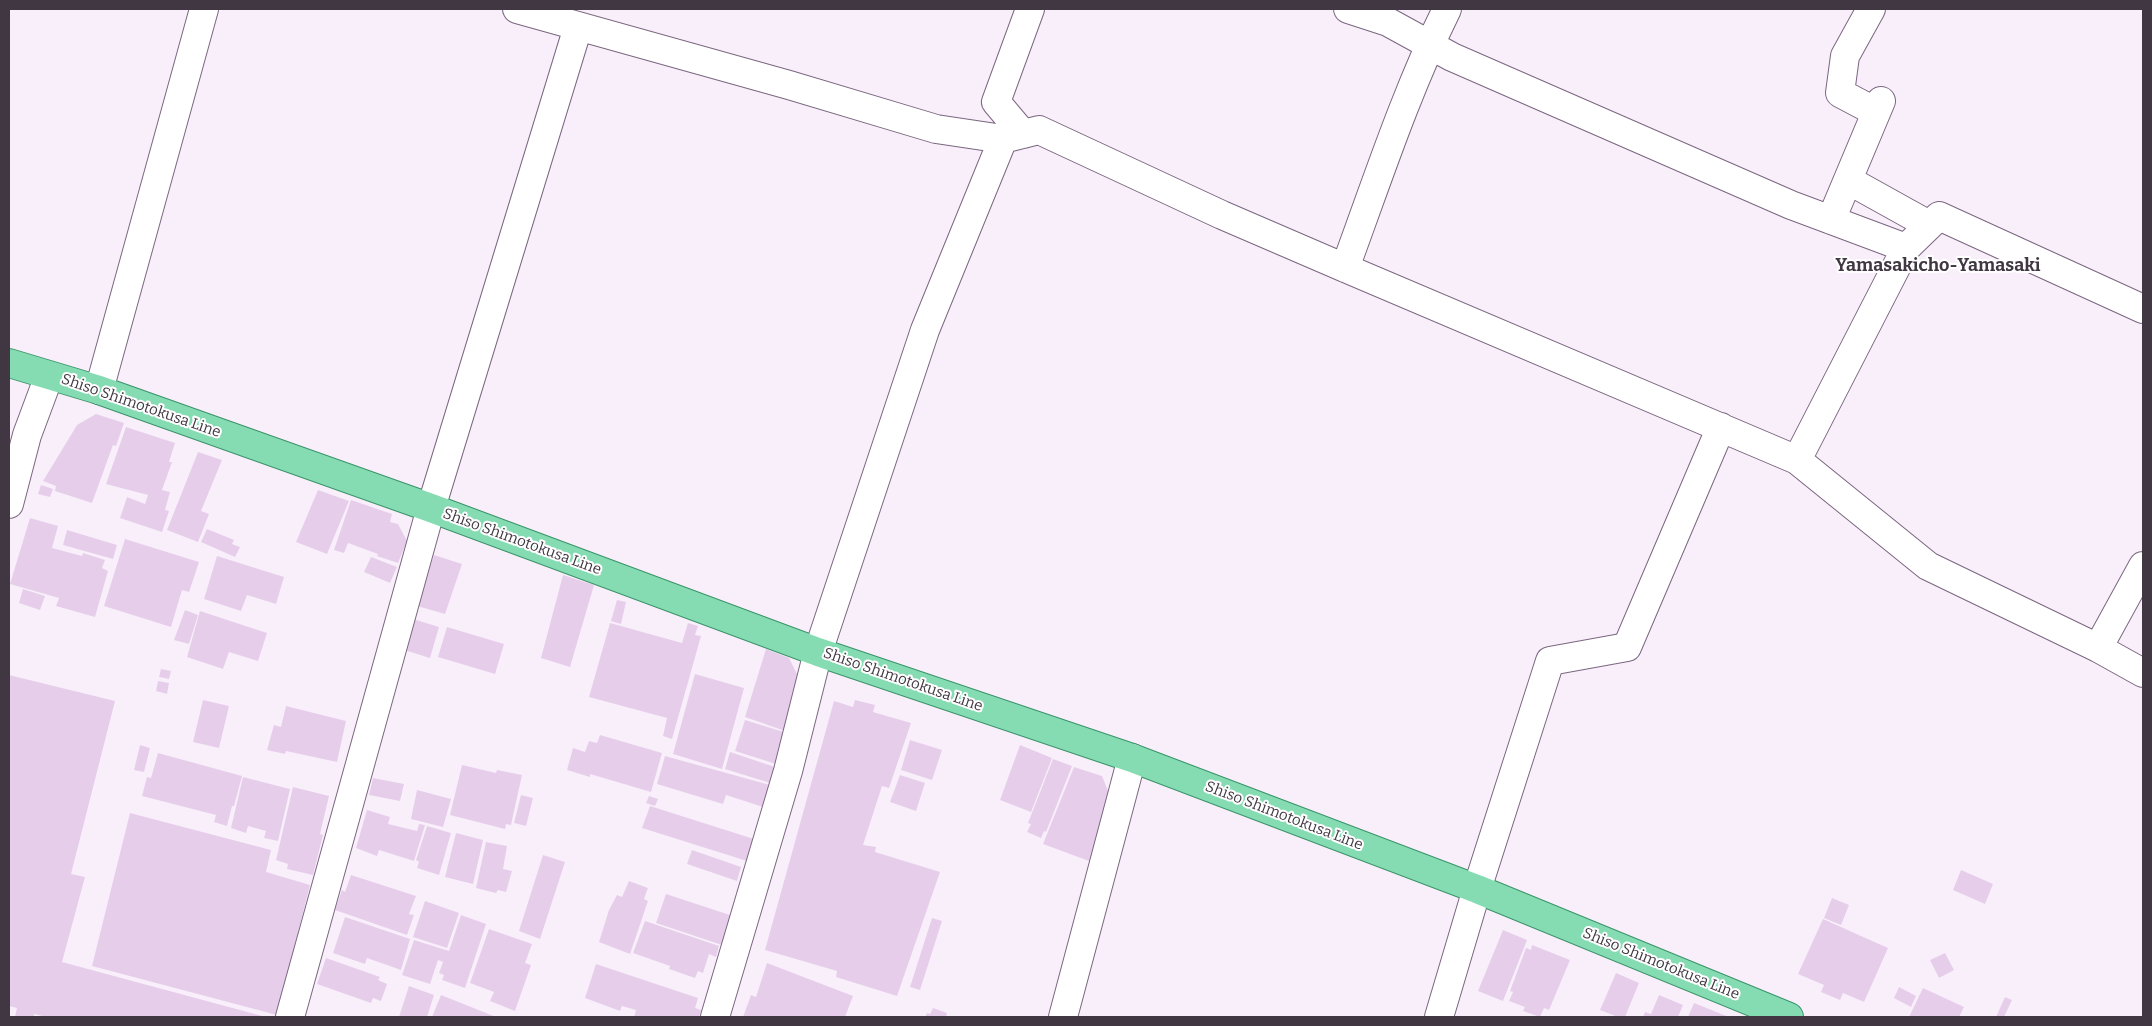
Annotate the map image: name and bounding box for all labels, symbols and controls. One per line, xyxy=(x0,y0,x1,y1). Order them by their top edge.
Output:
district label: Yamasakicho-Yamasaki xyxy=(1836,255,2040,277)
street label: Shiso Shimotokusa Line xyxy=(59,370,223,442)
street label: Shiso Shimotokusa Line xyxy=(440,505,604,579)
street label: Shiso Shimotokusa Line xyxy=(821,644,985,716)
street label: Shiso Shimotokusa Line xyxy=(1203,778,1365,854)
street label: Shiso Shimotokusa Line xyxy=(1580,924,1742,1004)

